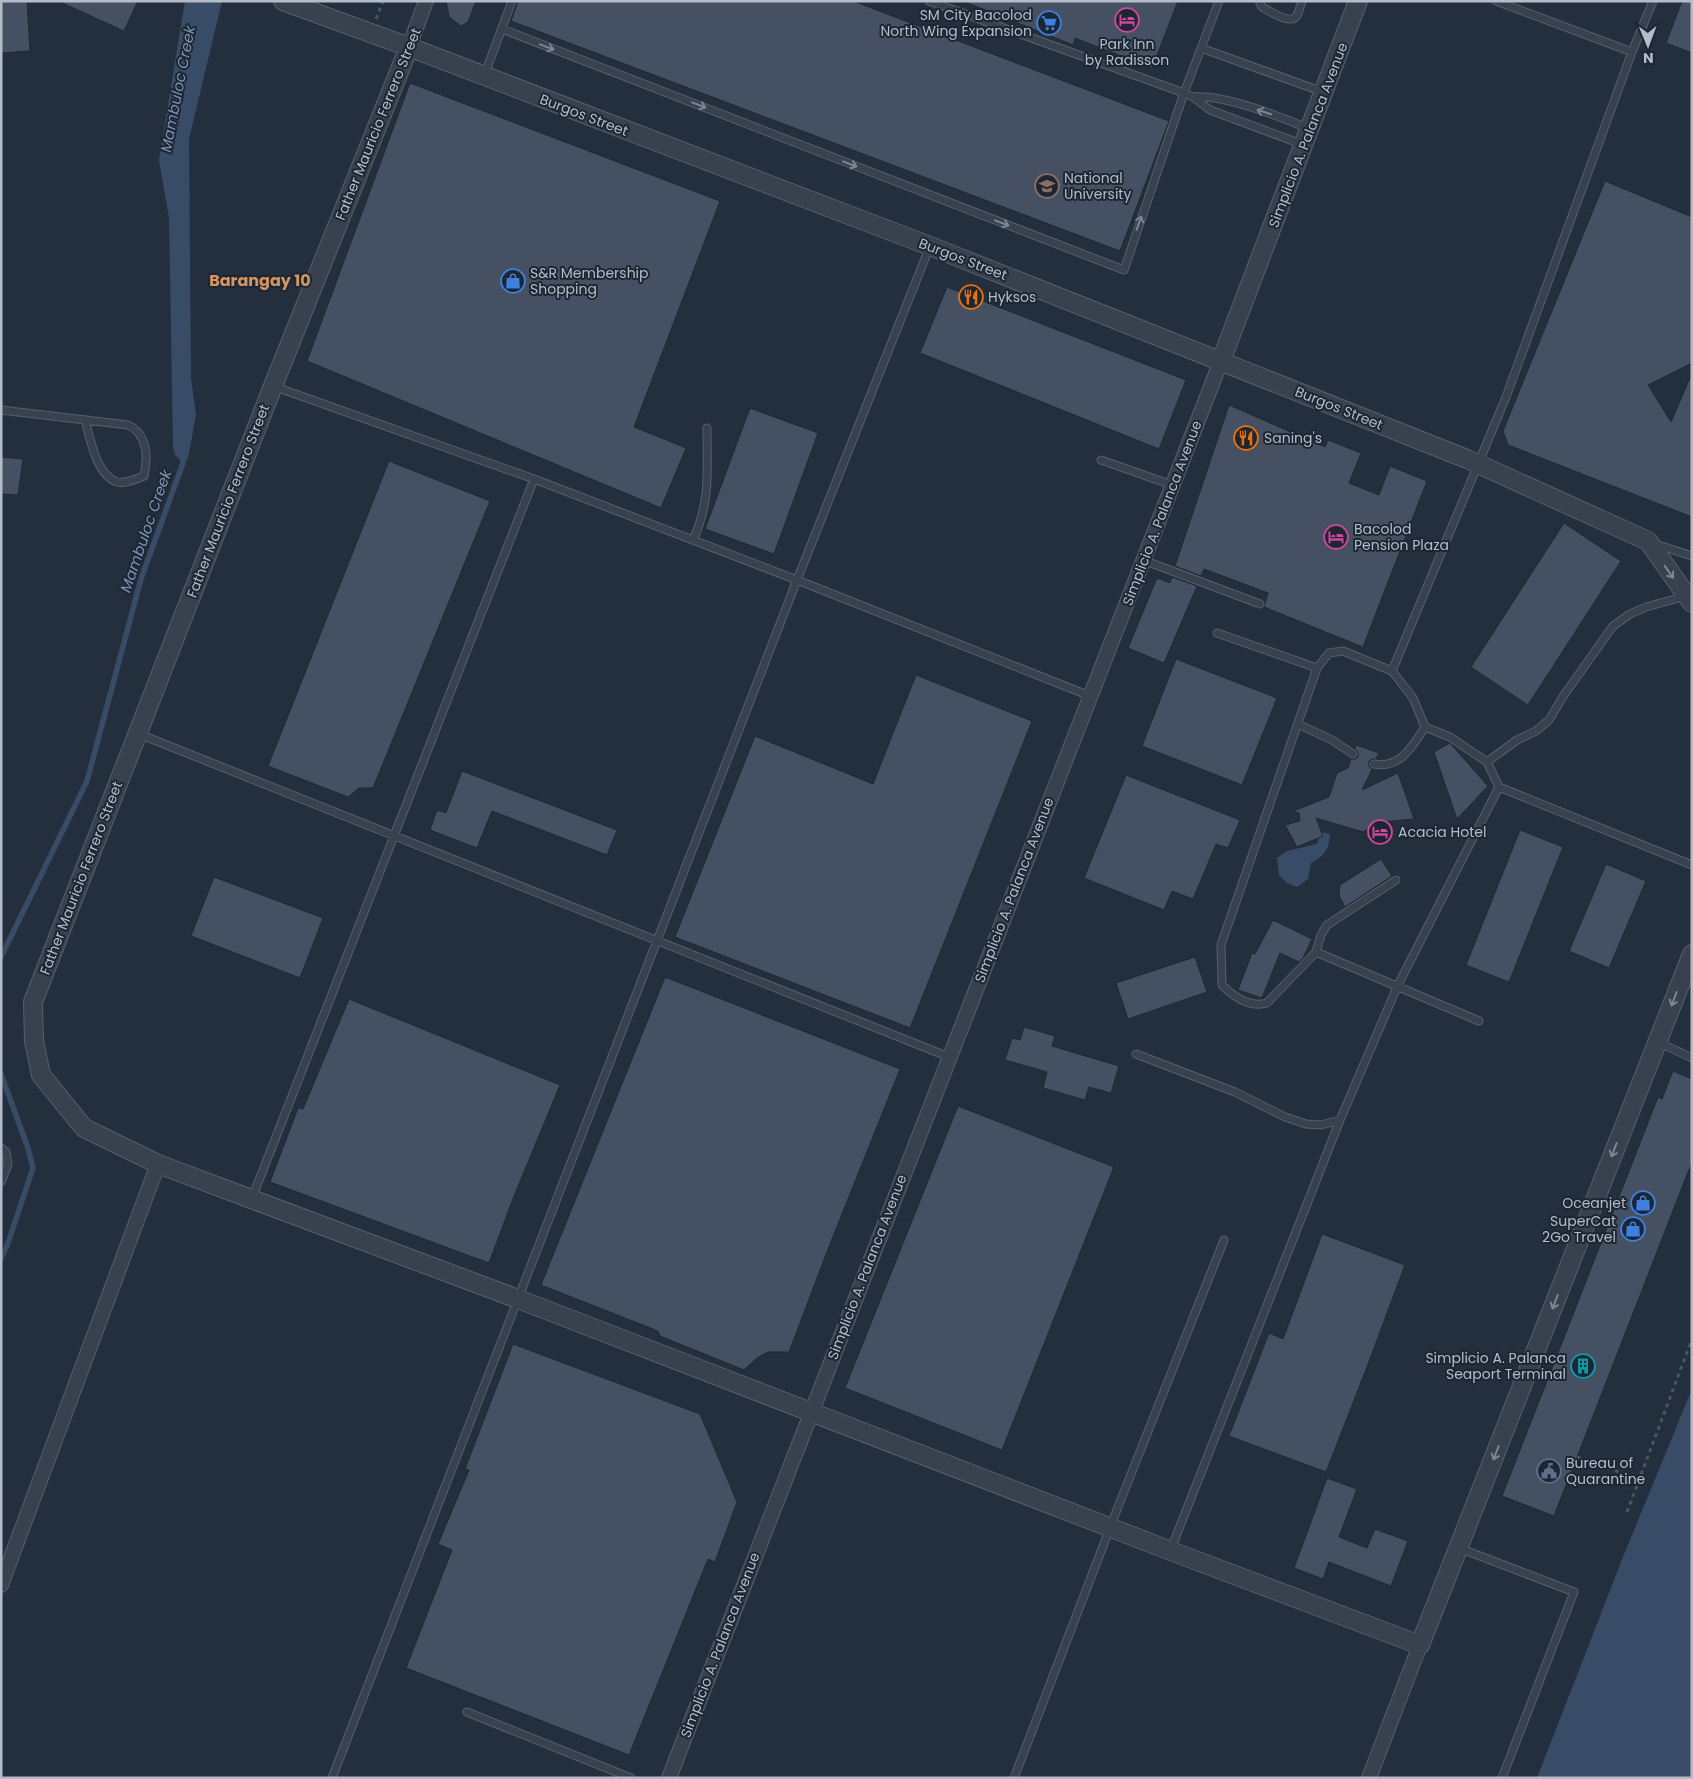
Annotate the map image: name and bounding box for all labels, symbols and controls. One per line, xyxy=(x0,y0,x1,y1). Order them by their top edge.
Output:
place label: SM City Bacolod North Wing Expansion xyxy=(880,5,1032,41)
hotel icon: Park Inn by Radisson xyxy=(1114,7,1140,33)
supermarket icon: SM City Bacolod North Wing Expansion xyxy=(1036,10,1062,36)
north arrow xyxy=(1623,20,1673,70)
water label: Mambuloc Creek xyxy=(155,23,200,154)
street label: Father Mauricio Ferrero Street xyxy=(330,25,426,223)
place label: Park Inn by Radisson xyxy=(1085,34,1169,70)
street label: Simplicio A. Palanca Avenue xyxy=(1263,39,1353,230)
one-way arrow xyxy=(539,43,554,52)
text: N xyxy=(1643,48,1654,68)
street label: Burgos Street xyxy=(537,89,631,141)
one-way arrow xyxy=(691,101,706,111)
one-way arrow xyxy=(1257,107,1273,117)
one-way arrow xyxy=(842,160,857,169)
place label: National University xyxy=(1064,168,1131,204)
school or university icon: National University xyxy=(1034,173,1060,199)
one-way arrow xyxy=(1135,216,1145,232)
one-way arrow xyxy=(994,218,1009,228)
street label: Burgos Street xyxy=(916,233,1010,285)
place label: S&R Membership Shopping xyxy=(530,263,649,299)
shop icon: S&R Membership Shopping xyxy=(500,268,526,294)
district label: Barangay 10 xyxy=(209,269,311,292)
restaurant icon: Hyksos xyxy=(958,284,984,310)
place label: Hyksos xyxy=(988,287,1036,307)
street label: Burgos Street xyxy=(1292,381,1386,435)
street label: Father Mauricio Ferrero Street xyxy=(182,401,274,601)
street label: Simplicio A. Palanca Avenue xyxy=(1117,417,1207,608)
restaurant icon: Saning's xyxy=(1233,425,1259,451)
place label: Saning's xyxy=(1264,428,1322,448)
water label: Mambuloc Creek xyxy=(115,465,177,595)
place label: Bacolod Pension Plaza xyxy=(1354,519,1449,555)
hotel icon: Bacolod Pension Plaza xyxy=(1323,524,1349,550)
one-way arrow xyxy=(1664,565,1674,579)
street label: Father Mauricio Ferrero Street xyxy=(35,778,127,978)
street label: Simplicio A. Palanca Avenue xyxy=(969,794,1059,985)
hotel icon: Acacia Hotel xyxy=(1367,819,1393,845)
place label: Acacia Hotel xyxy=(1398,822,1486,842)
one-way arrow xyxy=(1669,991,1678,1006)
one-way arrow xyxy=(1609,1142,1619,1157)
street label: Simplicio A. Palanca Avenue xyxy=(822,1171,912,1362)
shop icon: Oceanjet xyxy=(1630,1190,1656,1216)
place label: Oceanjet xyxy=(1562,1193,1626,1213)
place label: SuperCat 2Go Travel xyxy=(1542,1211,1616,1247)
shop icon: SuperCat 2Go Travel xyxy=(1620,1216,1646,1242)
one-way arrow xyxy=(1550,1293,1559,1309)
place label: Simplicio A. Palanca Seaport Terminal xyxy=(1425,1348,1566,1384)
building icon: Simplicio A. Palanca Seaport Terminal xyxy=(1570,1353,1596,1379)
one-way arrow xyxy=(1491,1445,1500,1460)
place label: Bureau of Quarantine xyxy=(1566,1453,1646,1489)
public building icon: Bureau of Quarantine xyxy=(1536,1458,1562,1484)
street label: Simplicio A. Palanca Avenue xyxy=(675,1549,765,1740)

